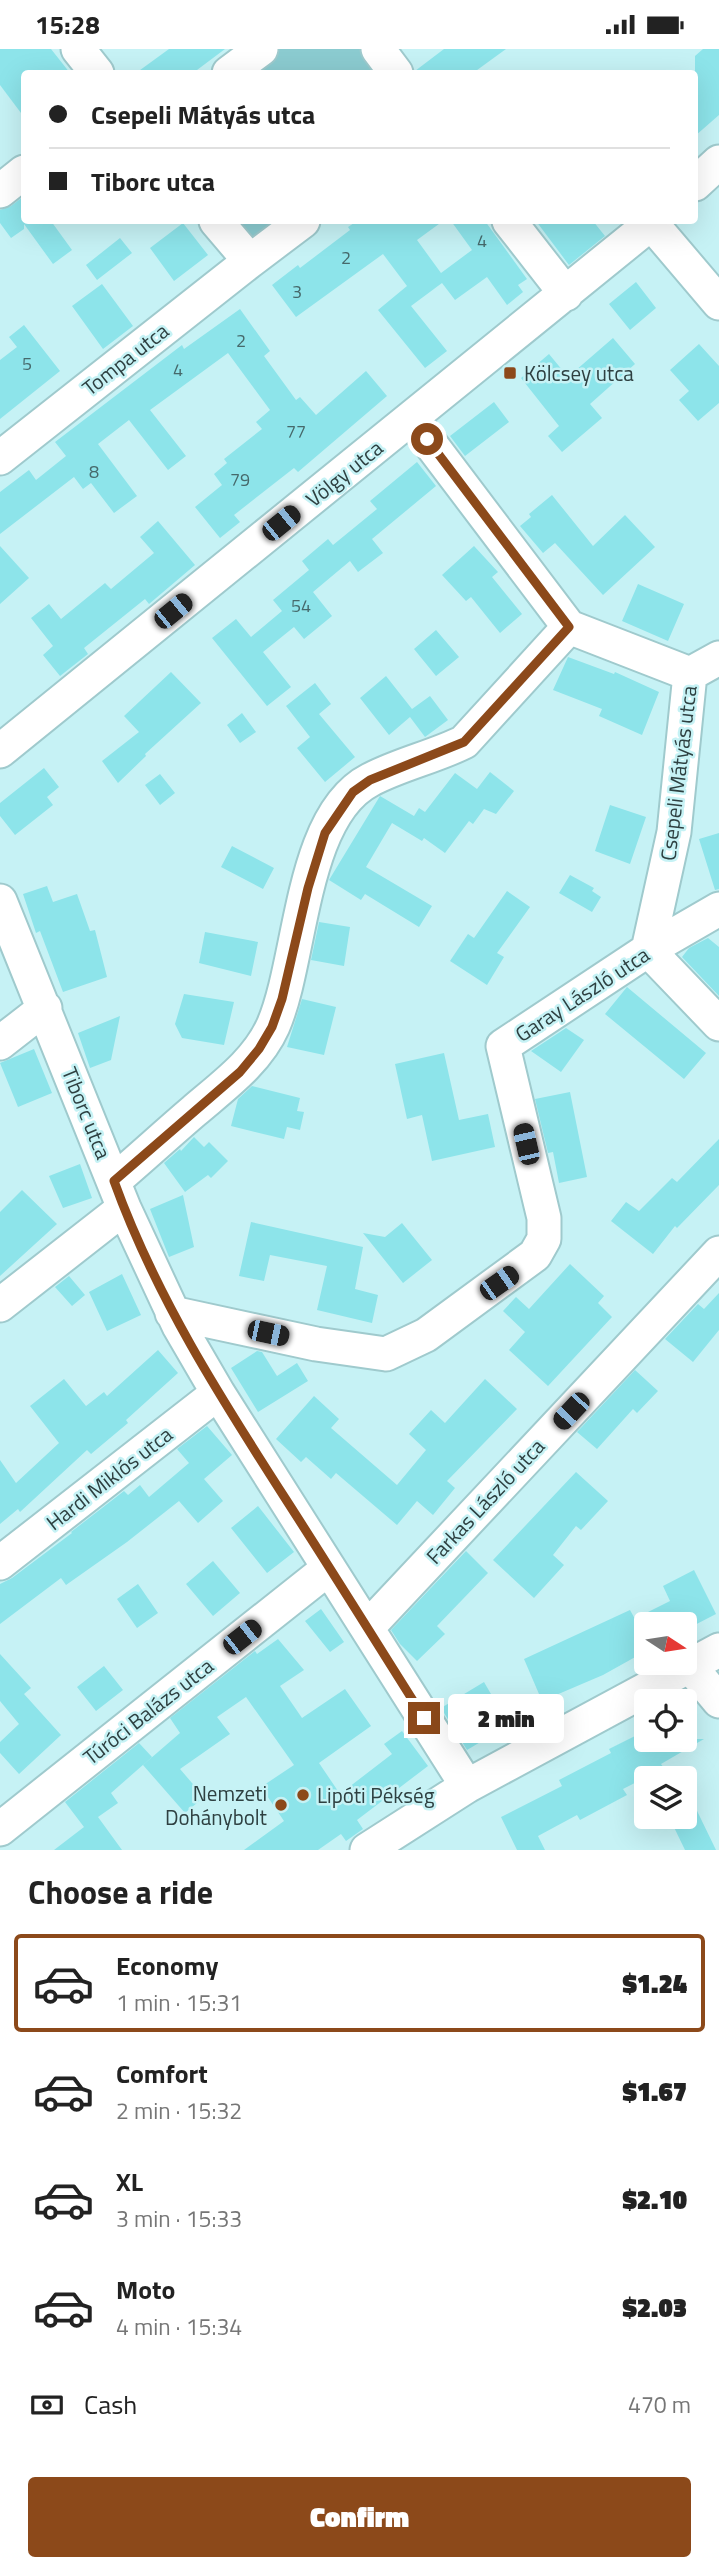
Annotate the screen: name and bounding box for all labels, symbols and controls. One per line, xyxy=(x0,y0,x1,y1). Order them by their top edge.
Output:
text: 15:28 xyxy=(35,5,100,44)
text: Csepeli Mátyás utca xyxy=(91,95,315,134)
text: Tiborc utca xyxy=(91,162,215,201)
house number: 4 xyxy=(477,227,487,254)
house number: 2 xyxy=(341,244,351,271)
house number: 3 xyxy=(292,278,302,305)
street label: Tompa utca xyxy=(75,315,175,403)
house number: 2 xyxy=(236,327,246,354)
house number: 5 xyxy=(22,350,32,377)
house number: 4 xyxy=(173,356,183,383)
place label: Kölcsey utca xyxy=(524,357,634,389)
marker: Kölcsey utca xyxy=(502,365,518,381)
house number: 77 xyxy=(286,418,306,445)
route start xyxy=(411,423,443,455)
street label: Völgy utca xyxy=(298,432,390,514)
house number: 8 xyxy=(89,458,99,485)
house number: 79 xyxy=(230,466,250,493)
car xyxy=(259,502,304,544)
car xyxy=(151,590,196,632)
house number: 54 xyxy=(291,592,311,619)
street label: Csepeli Mátyás utca xyxy=(651,683,705,862)
street label: Garay László utca xyxy=(508,938,656,1050)
street label: Tiborc utca xyxy=(54,1062,120,1164)
car xyxy=(512,1121,541,1167)
car xyxy=(476,1262,523,1304)
car xyxy=(246,1318,291,1348)
car xyxy=(549,1388,594,1434)
street label: Hardi Miklós utca xyxy=(39,1418,179,1538)
street label: Farkas László utca xyxy=(418,1431,552,1571)
north arrow xyxy=(634,1612,696,1675)
map controls xyxy=(634,1612,697,1829)
car xyxy=(219,1616,266,1658)
street label: Túróci Balázs utca xyxy=(76,1650,220,1772)
button: locate xyxy=(634,1689,697,1752)
callout: 2 min xyxy=(448,1693,564,1743)
text: 2 min xyxy=(477,1701,535,1736)
route end xyxy=(408,1702,440,1734)
button: layers xyxy=(634,1766,697,1829)
place label: Nemzeti Dohánybolt xyxy=(165,1777,268,1833)
place label: Lipóti Pékség xyxy=(317,1779,435,1811)
marker: Lipóti Pékség xyxy=(295,1787,311,1803)
marker: Nemzeti Dohánybolt xyxy=(273,1797,289,1813)
text: Choose a ride xyxy=(28,1868,213,1916)
text: Economy xyxy=(116,1946,218,1985)
icon: car xyxy=(32,1952,95,2015)
text: $1.24 xyxy=(622,1964,687,2003)
text: 1 min · 15:31 xyxy=(116,1985,242,2020)
text: Comfort xyxy=(116,2054,208,2093)
icon: car xyxy=(32,2060,95,2123)
text: $1.67 xyxy=(622,2072,687,2111)
text: 2 min · 15:32 xyxy=(116,2093,242,2128)
text: XL xyxy=(116,2162,143,2201)
icon: car xyxy=(32,2168,95,2231)
text: $2.10 xyxy=(622,2180,687,2219)
text: 3 min · 15:33 xyxy=(116,2201,242,2236)
text: Moto xyxy=(116,2270,175,2309)
icon: car xyxy=(32,2276,95,2339)
text: $2.03 xyxy=(622,2288,687,2327)
text: 4 min · 15:34 xyxy=(116,2309,242,2344)
text: Cash xyxy=(84,2385,137,2424)
icon: cash xyxy=(28,2386,66,2424)
text: 470 m xyxy=(628,2387,691,2422)
button: Confirm xyxy=(28,2477,691,2557)

